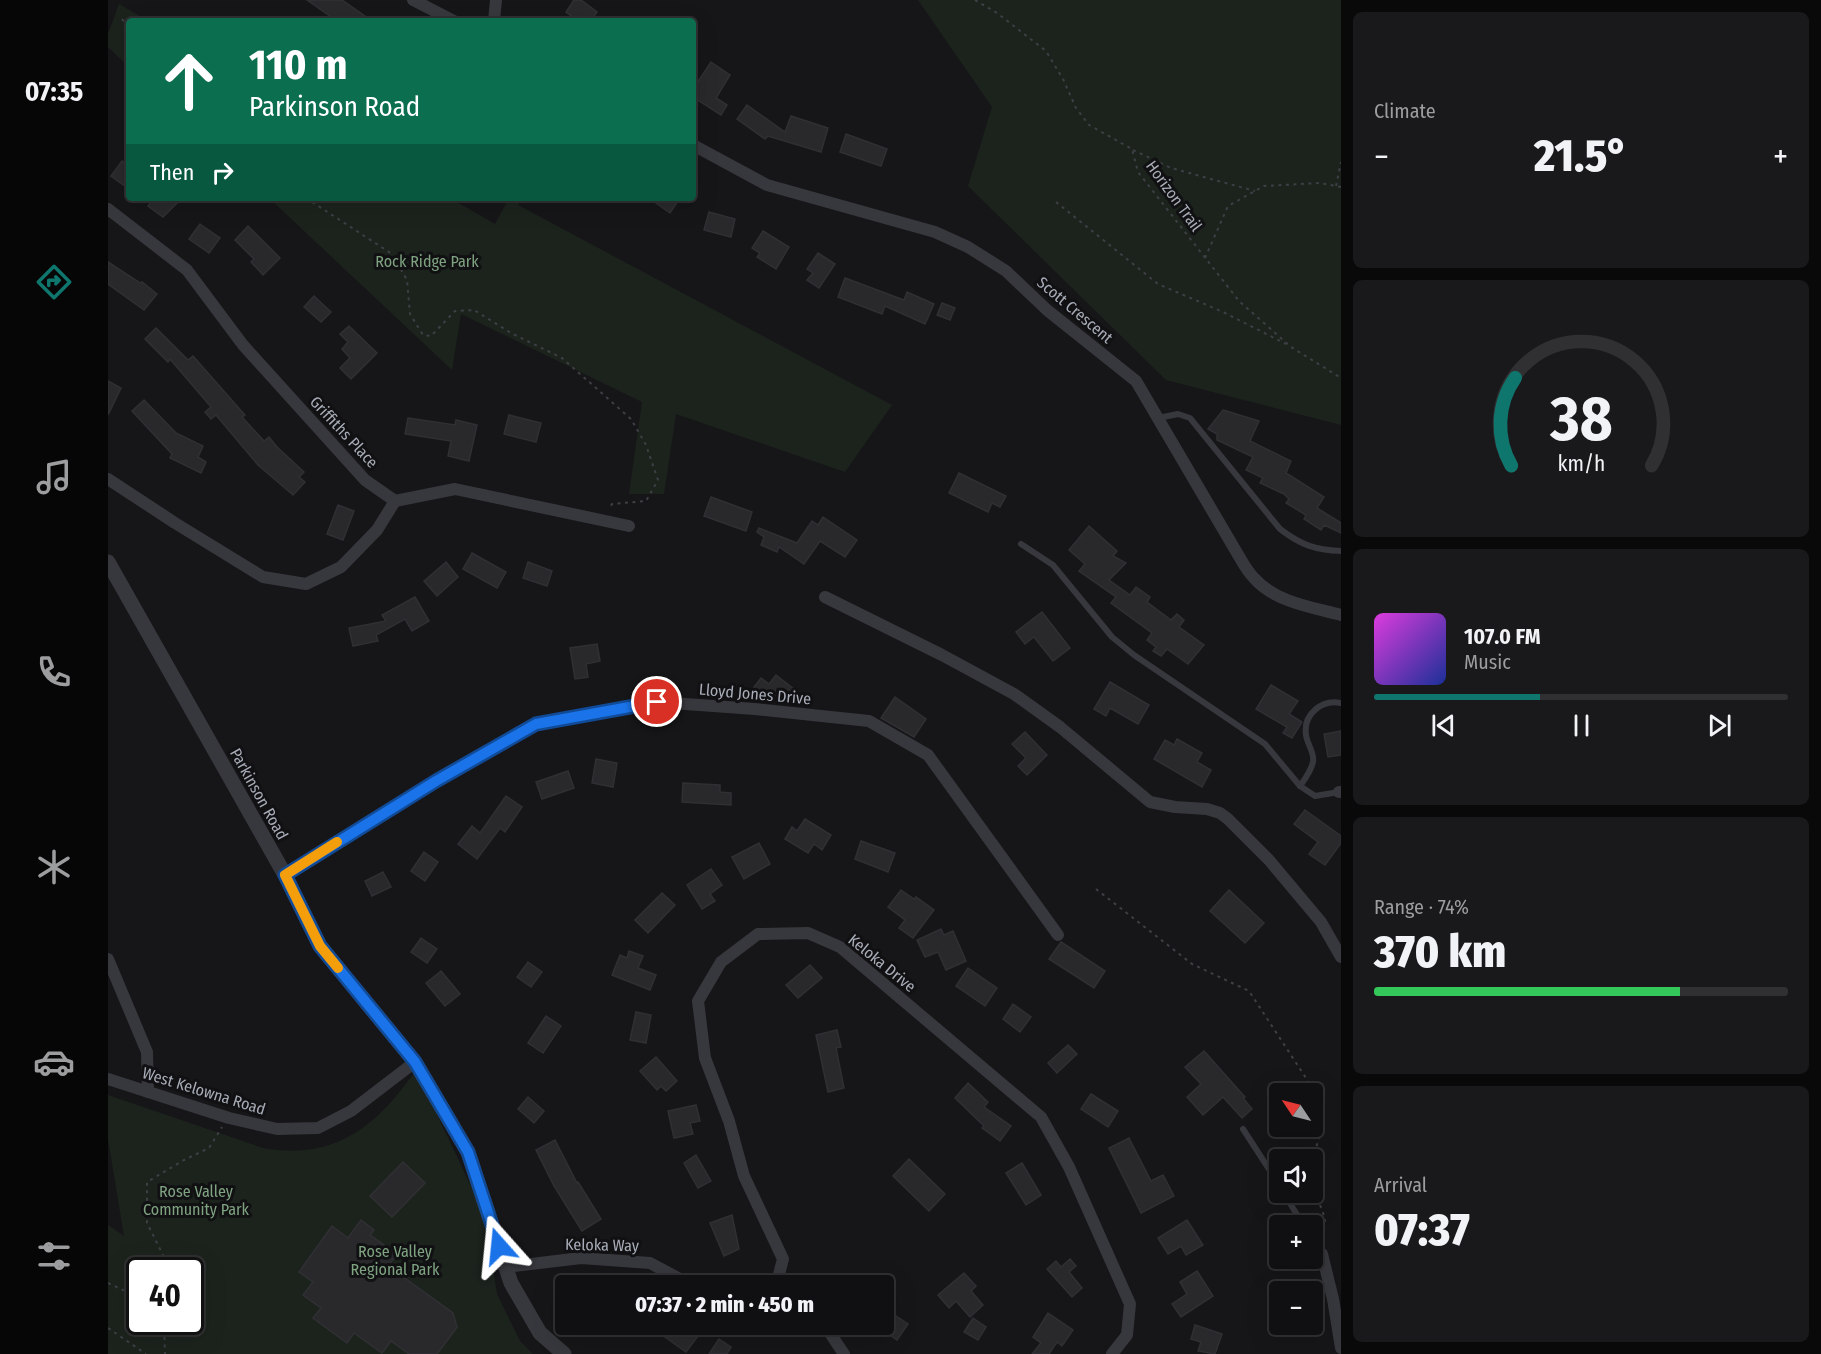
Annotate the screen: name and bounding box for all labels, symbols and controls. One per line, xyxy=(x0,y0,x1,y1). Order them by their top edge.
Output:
text: 110 m xyxy=(249,40,348,90)
icon: ahead xyxy=(150,42,228,120)
text: 07:35 xyxy=(25,76,83,108)
text: Parkinson Road xyxy=(249,91,420,123)
text: Climate xyxy=(1374,99,1436,123)
text: 21.5° xyxy=(1534,129,1628,183)
text: − xyxy=(1374,137,1389,177)
text: + xyxy=(1773,137,1788,177)
icon: right xyxy=(206,156,239,189)
street label: Horizon Trail xyxy=(1142,157,1206,235)
text: Then xyxy=(150,159,194,186)
park label: Rock Ridge Park xyxy=(375,252,479,271)
icon: directions xyxy=(33,261,75,303)
street label: Scott Crescent xyxy=(1033,273,1117,348)
text: 38 xyxy=(1549,382,1612,457)
street label: Griffiths Place xyxy=(306,392,382,472)
text: km/h xyxy=(1557,451,1605,477)
icon: music xyxy=(33,456,75,498)
text: 107.0 FM xyxy=(1464,623,1541,650)
text: Music xyxy=(1464,650,1511,674)
icon: phone xyxy=(33,651,75,693)
pin xyxy=(631,676,682,727)
street label: Lloyd Jones Drive xyxy=(698,680,812,708)
icon: arrive xyxy=(640,685,673,718)
icon: previous xyxy=(1427,709,1460,742)
icon: pause xyxy=(1565,709,1598,742)
icon: next xyxy=(1703,709,1736,742)
street label: Parkinson Road xyxy=(226,745,292,843)
icon: climate xyxy=(33,846,75,888)
text: Range · 74% xyxy=(1374,895,1469,919)
text: 370 km xyxy=(1374,925,1506,979)
street label: Keloka Drive xyxy=(844,930,920,996)
icon: car xyxy=(33,1041,75,1083)
street label: West Kelowna Road xyxy=(140,1063,268,1119)
north arrow xyxy=(1269,1083,1323,1137)
map controls xyxy=(1269,1083,1323,1335)
button: sound xyxy=(1269,1149,1323,1203)
text: Arrival xyxy=(1374,1173,1427,1197)
park label: Rose Valley Community Park xyxy=(143,1182,250,1219)
text: 07:37 xyxy=(1374,1203,1470,1257)
position arrow xyxy=(467,1214,531,1278)
button: + xyxy=(1269,1215,1323,1269)
icon: filters xyxy=(33,1235,75,1277)
street label: Keloka Way xyxy=(565,1235,640,1255)
park label: Rose Valley Regional Park xyxy=(351,1242,440,1279)
speed limit sign: 40 xyxy=(126,1257,204,1335)
button: − xyxy=(1269,1281,1323,1335)
text: 07:37 · 2 min · 450 m xyxy=(635,1291,814,1318)

